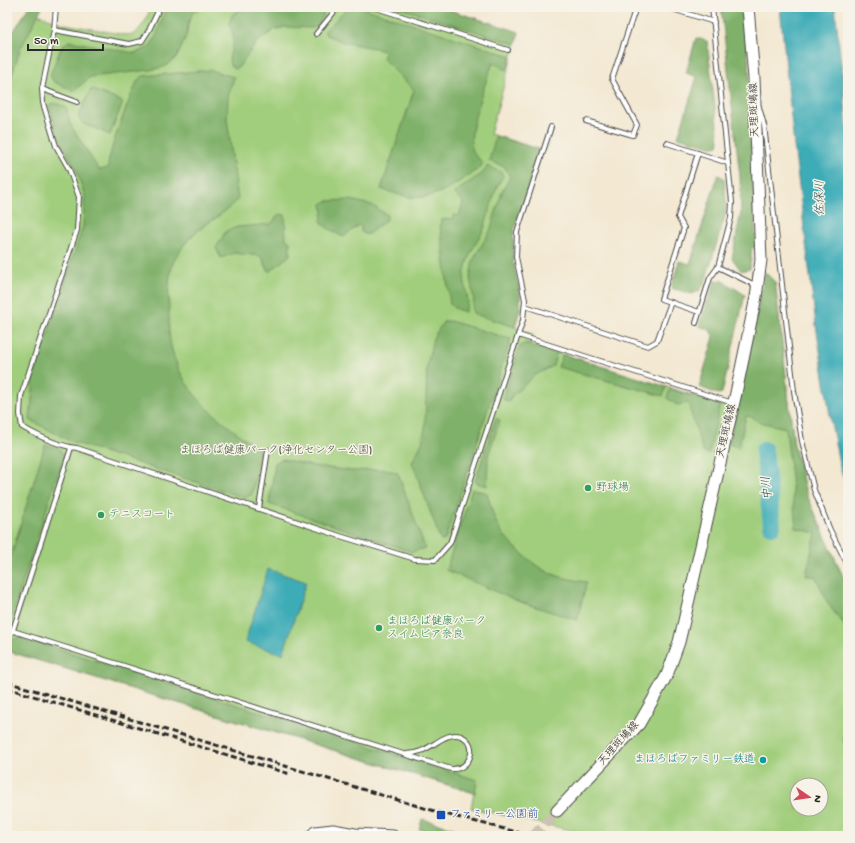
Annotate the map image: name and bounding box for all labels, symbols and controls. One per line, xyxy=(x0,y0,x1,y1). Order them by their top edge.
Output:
scale bar xyxy=(28,26,103,52)
text: 50 m xyxy=(34,35,59,49)
street label: 天理斑鳩線 xyxy=(747,82,762,138)
water label: 佐保川 xyxy=(813,180,828,216)
street label: 天理斑鳩線 xyxy=(714,403,739,459)
park label: まほろば健康パーク(浄化センター公園) xyxy=(180,444,372,457)
water label: 中川 xyxy=(759,475,776,501)
place label: 野球場 xyxy=(596,481,629,494)
marker: 野球場 xyxy=(583,483,593,493)
place label: テニスコート xyxy=(109,509,175,521)
marker: テニスコート xyxy=(96,510,106,520)
place label: まほろば健康パーク スイムピア奈良 xyxy=(387,615,486,641)
marker: まほろば健康パーク スイムピア奈良 xyxy=(374,623,384,633)
street label: 天理斑鳩線 xyxy=(595,719,642,768)
place label: まほろばファミリー鉄道 xyxy=(634,753,755,766)
marker: まほろばファミリー鉄道 xyxy=(758,755,768,765)
north arrow xyxy=(789,777,829,817)
text: N xyxy=(810,794,823,804)
place label: ファミリー公園前 xyxy=(450,808,538,821)
marker: ファミリー公園前 xyxy=(435,809,447,821)

